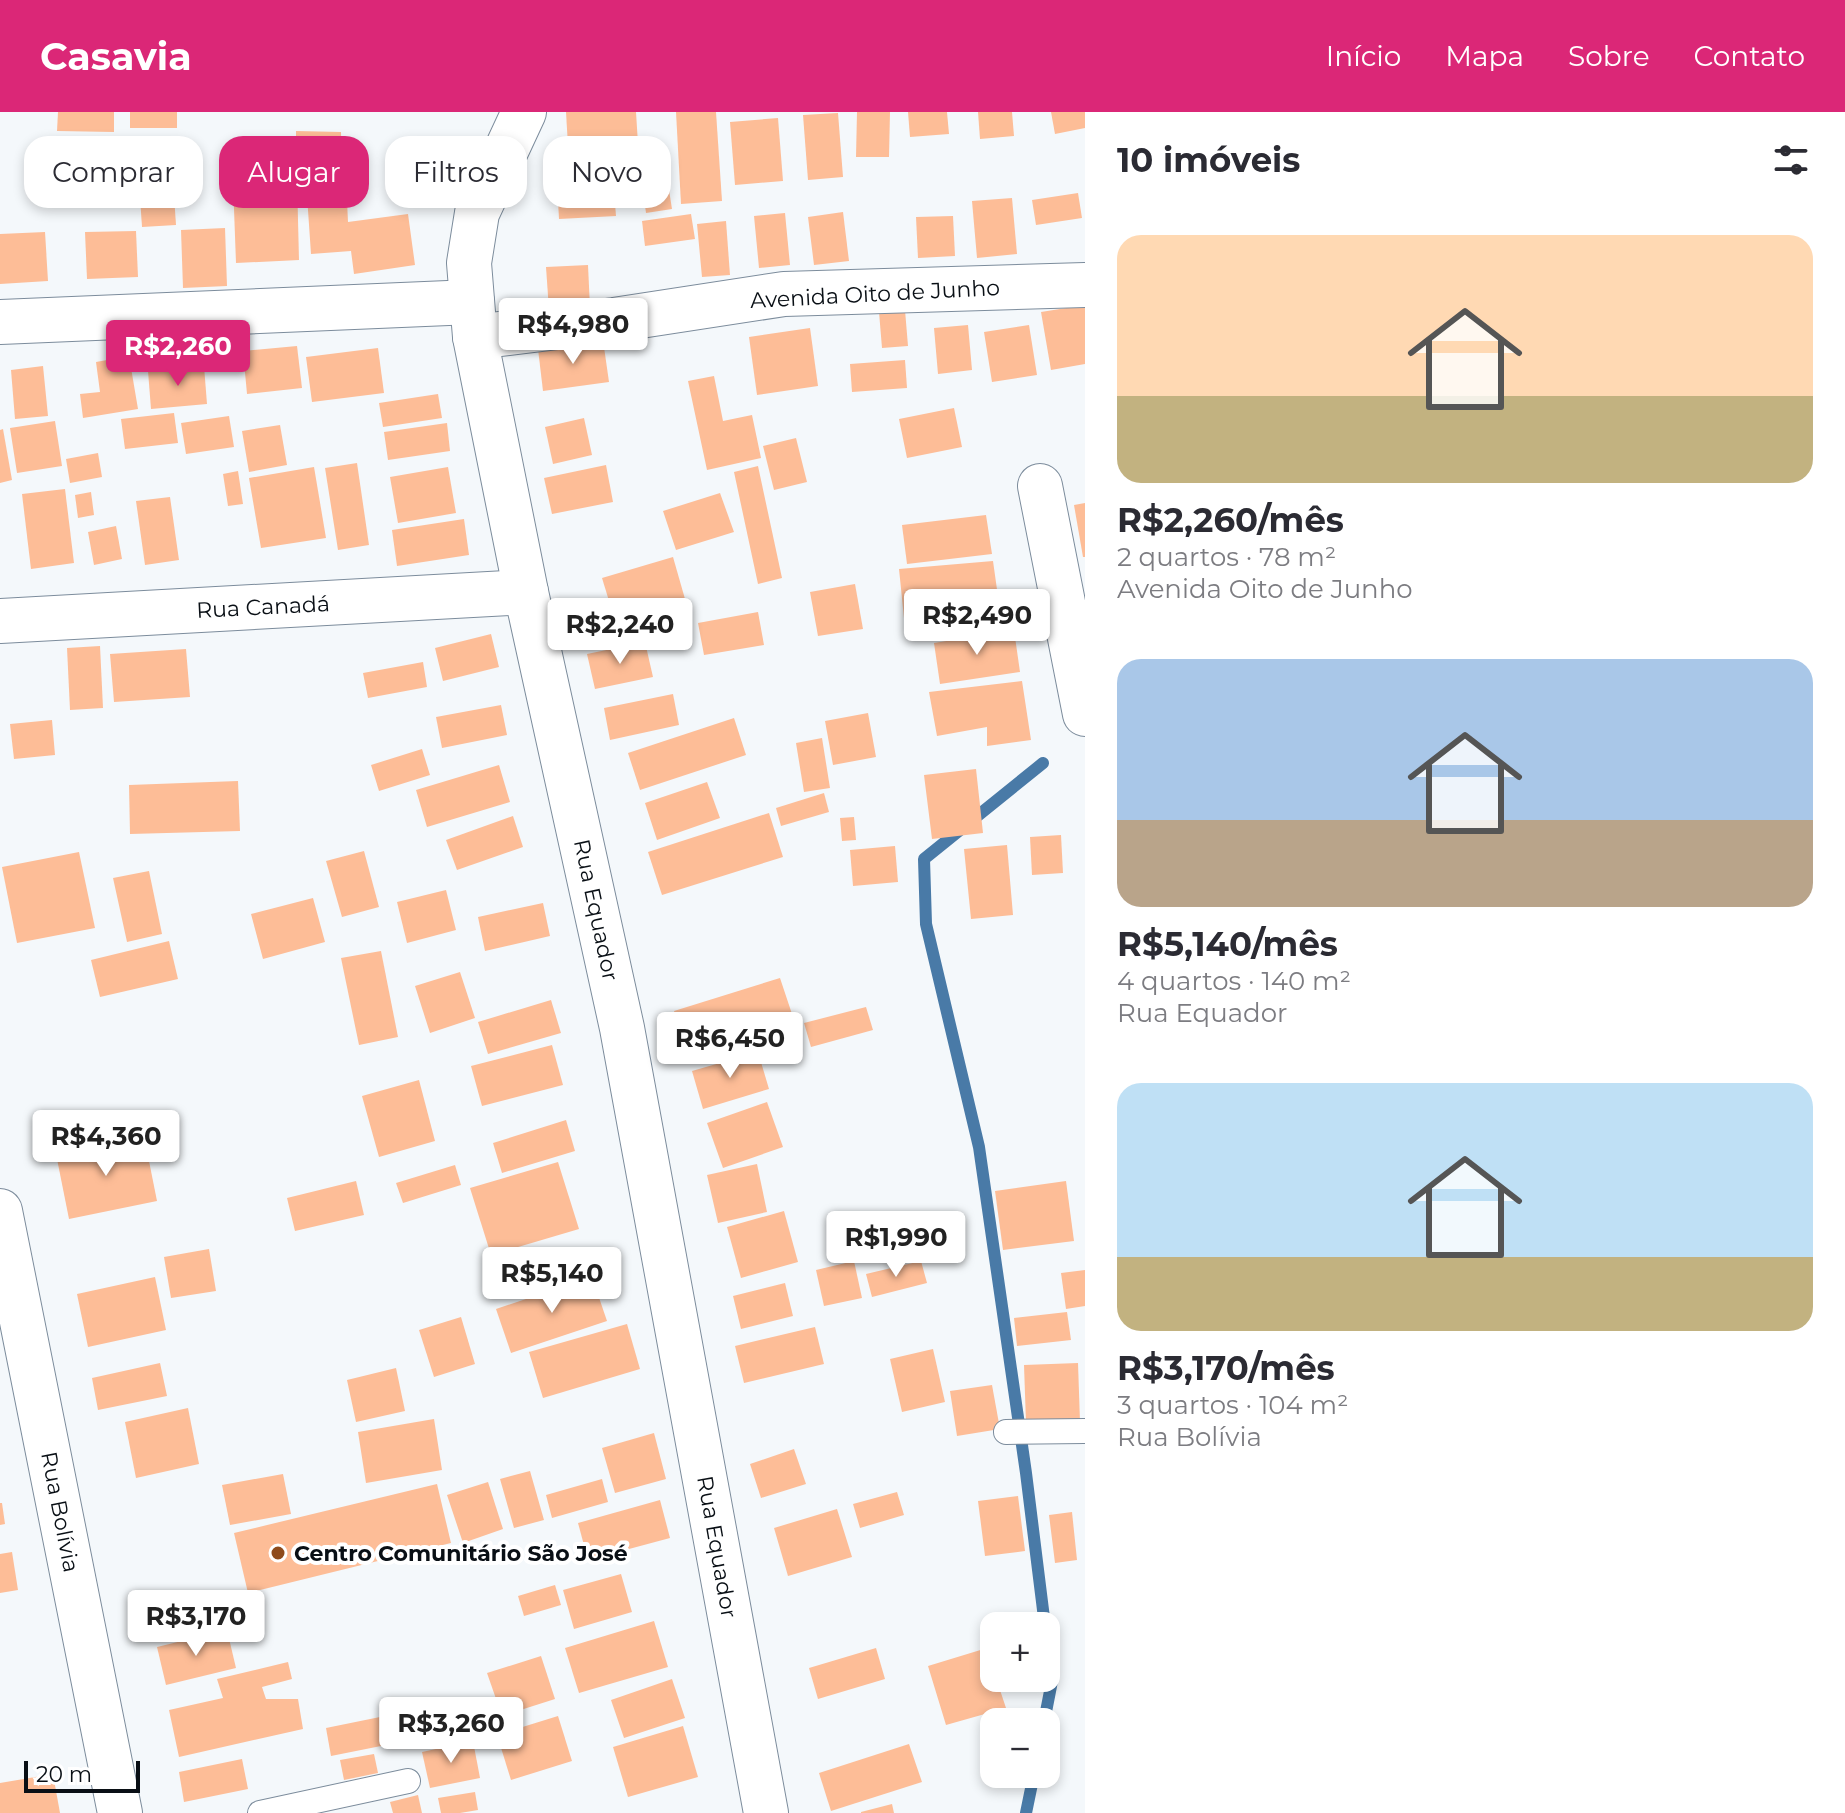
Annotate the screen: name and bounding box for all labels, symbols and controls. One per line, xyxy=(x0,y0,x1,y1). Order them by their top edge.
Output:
text: Casavia xyxy=(40,33,192,80)
text: Início xyxy=(1326,39,1401,73)
text: Mapa xyxy=(1445,39,1524,73)
text: Sobre xyxy=(1568,39,1650,73)
text: Contato xyxy=(1694,39,1805,73)
chip: Comprar xyxy=(24,136,203,208)
chip: Alugar xyxy=(219,136,369,208)
chip: Filtros xyxy=(385,136,527,208)
chip: Novo xyxy=(543,136,671,208)
icon: filters xyxy=(1769,138,1813,182)
text: 10 imóveis xyxy=(1117,139,1300,181)
street label: Avenida Oito de Junho xyxy=(749,274,1001,314)
icon: home xyxy=(1393,287,1537,431)
pin: R$4,980 xyxy=(499,298,647,366)
text: R$4,980 xyxy=(517,308,629,340)
pin: R$2,260 xyxy=(104,320,252,388)
text: R$2,260 xyxy=(124,330,232,362)
text: R$2,260/mês xyxy=(1117,499,1344,541)
text: 2 quartos · 78 m² xyxy=(1117,541,1336,573)
text: Avenida Oito de Junho xyxy=(1117,573,1413,605)
pin: R$2,490 xyxy=(903,589,1051,657)
street label: Rua Canadá xyxy=(196,590,330,624)
pin: R$2,240 xyxy=(546,598,694,666)
text: R$2,490 xyxy=(922,599,1032,631)
text: R$2,240 xyxy=(565,608,675,640)
icon: home xyxy=(1393,711,1537,855)
street label: Rua Equador xyxy=(568,837,624,983)
text: R$5,140/mês xyxy=(1117,923,1338,965)
text: 4 quartos · 140 m² xyxy=(1117,965,1351,997)
text: Rua Equador xyxy=(1117,997,1287,1029)
pin: R$6,450 xyxy=(656,1012,804,1080)
text: R$6,450 xyxy=(675,1022,785,1054)
pin: R$4,360 xyxy=(32,1110,180,1178)
text: R$4,360 xyxy=(50,1120,162,1152)
icon: home xyxy=(1393,1135,1537,1279)
pin: R$1,990 xyxy=(822,1211,970,1279)
text: R$1,990 xyxy=(844,1221,948,1253)
pin: R$5,140 xyxy=(478,1247,626,1315)
text: R$5,140 xyxy=(500,1257,604,1289)
text: R$3,170/mês xyxy=(1117,1347,1335,1389)
text: 3 quartos · 104 m² xyxy=(1117,1389,1348,1421)
text: Rua Bolívia xyxy=(1117,1421,1262,1453)
street label: Rua Bolívia xyxy=(35,1449,85,1575)
street label: Rua Equador xyxy=(691,1474,743,1620)
place label: Centro Comunitário São José xyxy=(294,1540,628,1567)
marker: Centro Comunitário São José xyxy=(269,1544,287,1562)
pin: R$3,170 xyxy=(122,1590,270,1658)
text: R$3,170 xyxy=(146,1600,246,1632)
map controls xyxy=(980,1612,1060,1788)
button: + xyxy=(980,1612,1060,1692)
pin: R$3,260 xyxy=(377,1697,525,1765)
text: R$3,260 xyxy=(397,1707,505,1739)
button: − xyxy=(980,1708,1060,1788)
scale bar xyxy=(24,1757,140,1793)
text: 20 m xyxy=(36,1761,92,1788)

